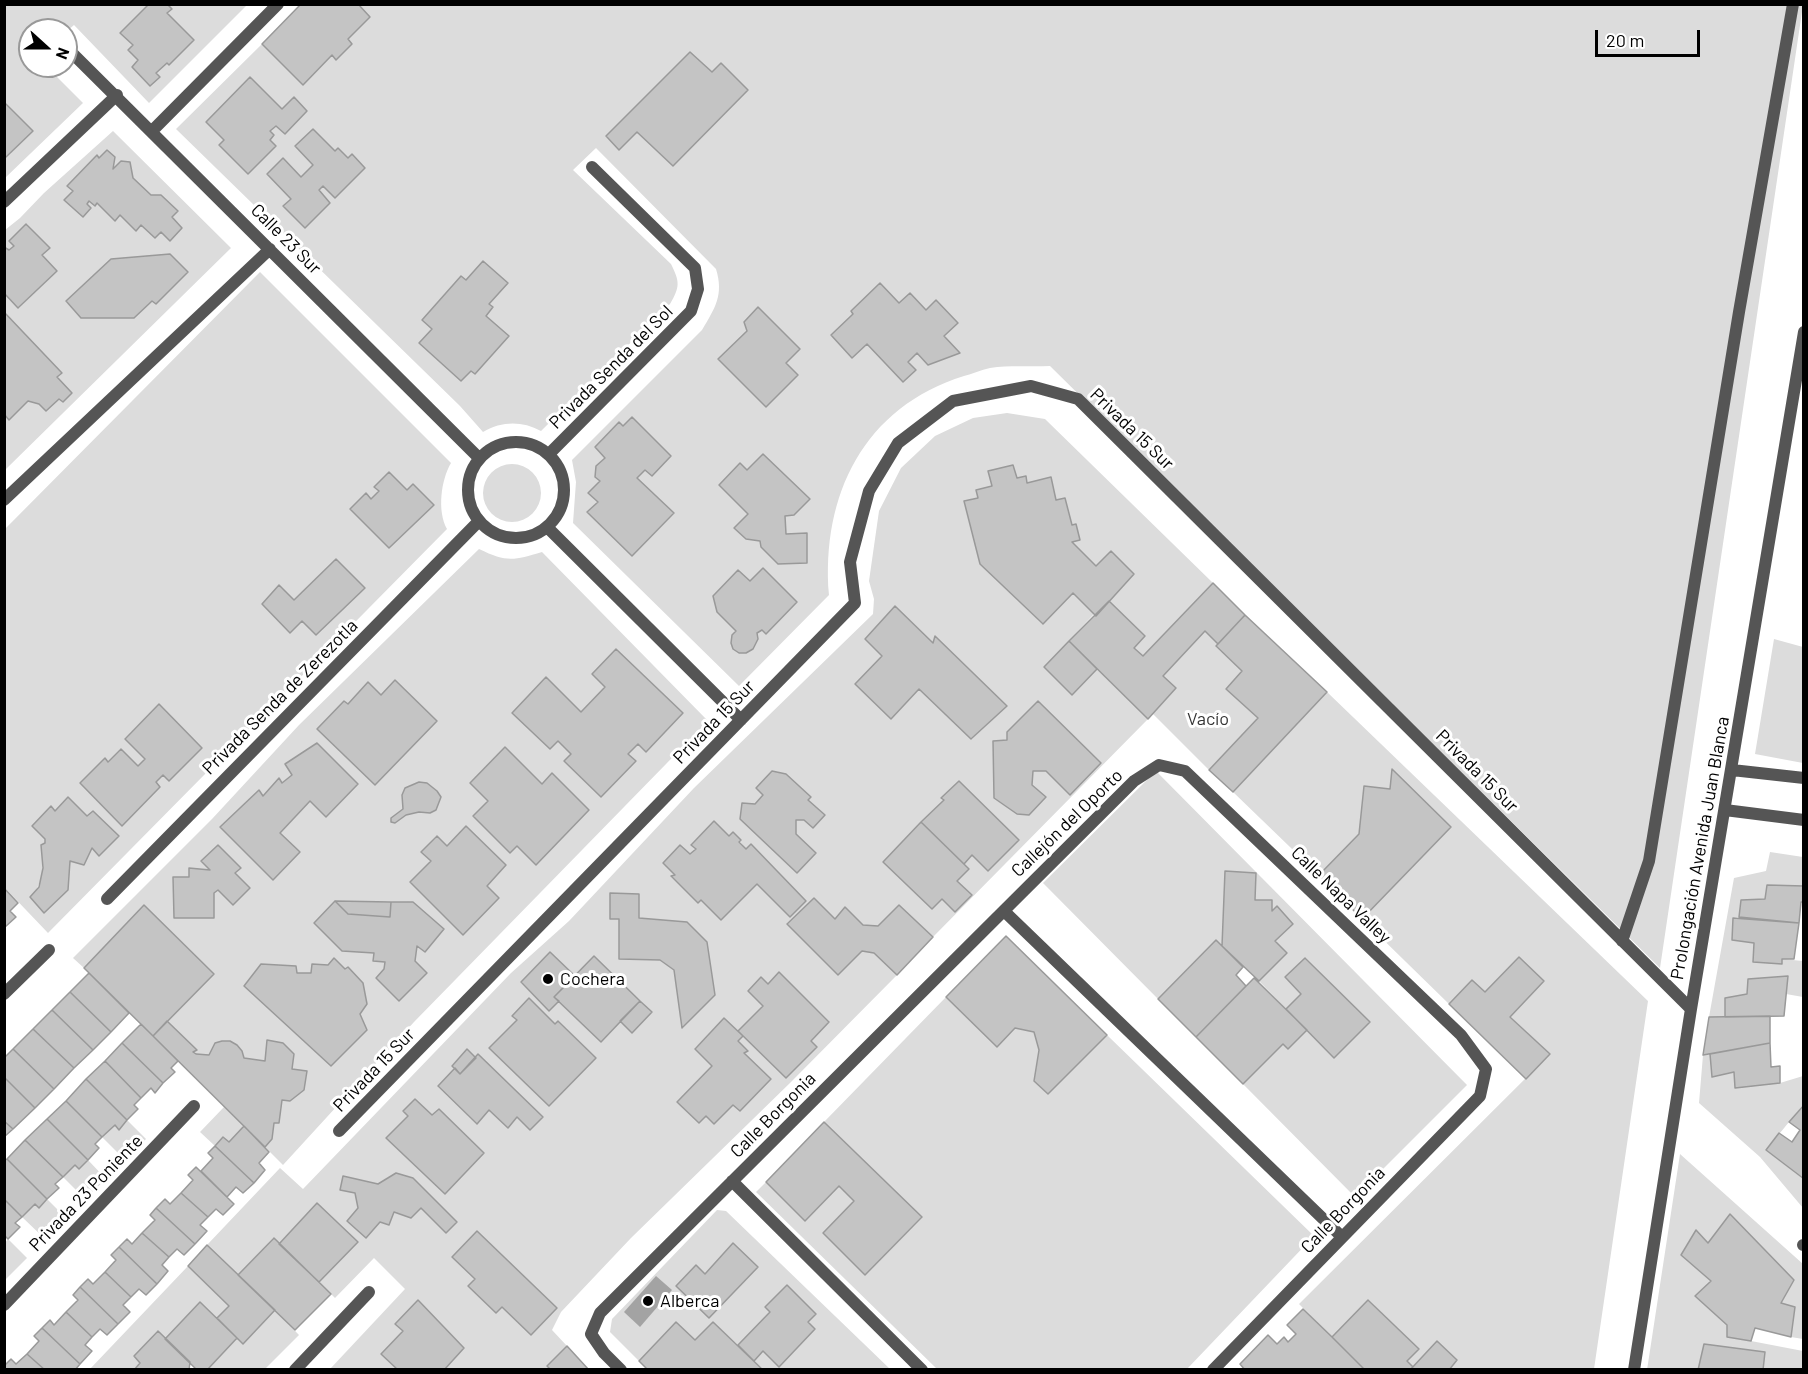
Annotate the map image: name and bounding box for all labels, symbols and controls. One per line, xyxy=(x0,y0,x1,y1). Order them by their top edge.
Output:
north arrow xyxy=(18,18,78,78)
scale bar xyxy=(1598,18,1703,56)
text: 20 m xyxy=(1606,29,1644,51)
text: N xyxy=(53,46,74,62)
street label: Calle 23 Sur xyxy=(246,199,326,279)
street label: Privada Senda del Sol xyxy=(545,301,677,433)
street label: Privada 15 Sur xyxy=(1086,384,1178,474)
street label: Privada Senda de Zerezotla xyxy=(198,615,362,779)
street label: Privada 15 Sur xyxy=(669,676,759,768)
park label: Vacío xyxy=(1187,708,1229,730)
street label: Prolongación Avenida Juan Blanca xyxy=(1666,715,1734,981)
street label: Privada 15 Sur xyxy=(1431,725,1523,817)
street label: Callejón del Oporto xyxy=(1007,764,1127,882)
street label: Calle Napa Valley xyxy=(1287,842,1395,948)
place label: Cochera xyxy=(560,968,625,990)
marker: Cochera xyxy=(541,972,555,986)
street label: Privada 15 Sur xyxy=(329,1024,419,1116)
street label: Calle Borgonia xyxy=(726,1068,820,1162)
street label: Privada 23 Poniente xyxy=(25,1130,147,1256)
street label: Calle Borgonia xyxy=(1296,1162,1390,1258)
place label: Alberca xyxy=(660,1290,719,1312)
marker: Alberca xyxy=(641,1294,655,1308)

